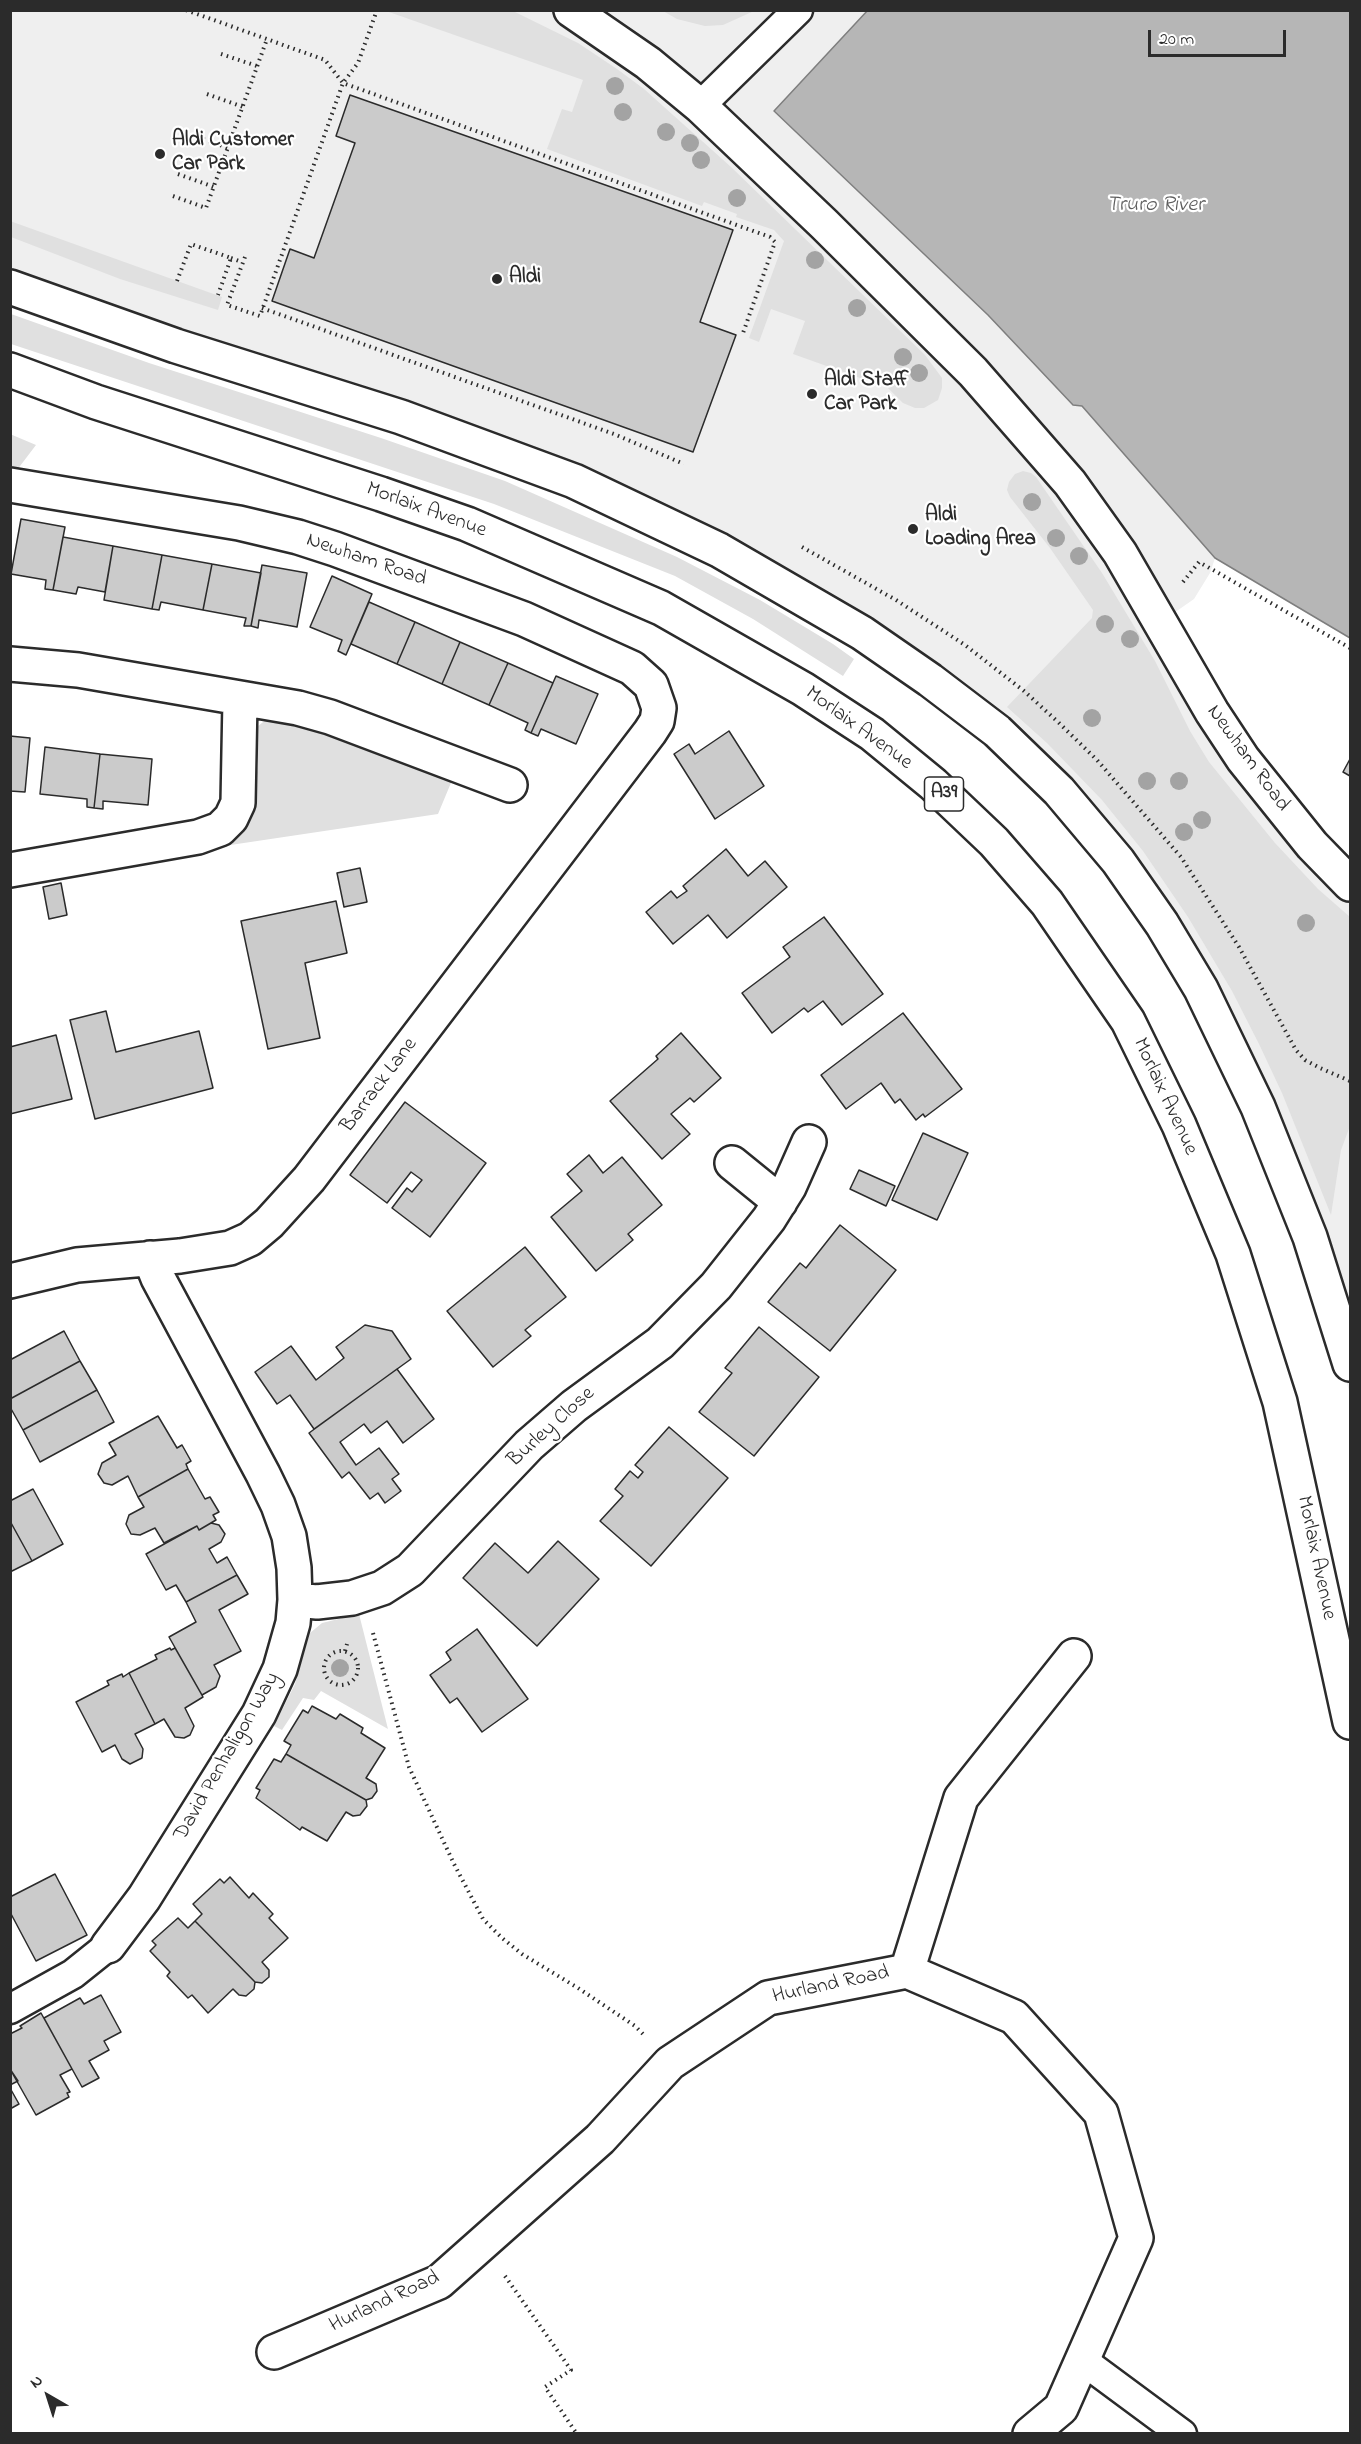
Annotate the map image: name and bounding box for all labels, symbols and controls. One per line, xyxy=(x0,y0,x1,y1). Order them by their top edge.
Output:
scale bar xyxy=(1151,18,1289,56)
text: 20 m xyxy=(1159,27,1194,53)
place label: Aldi Customer Car Park xyxy=(172,129,294,179)
marker: Aldi Customer Car Park xyxy=(153,147,167,161)
water label: Truro River xyxy=(1106,193,1204,219)
place label: Aldi xyxy=(509,266,541,292)
marker: Aldi xyxy=(490,272,504,286)
place label: Aldi Staff Car Park xyxy=(824,369,908,419)
marker: Aldi Staff Car Park xyxy=(805,387,819,401)
street label: Morlaix Avenue xyxy=(362,478,490,544)
place label: Aldi Loading Area xyxy=(925,504,1036,554)
marker: Aldi Loading Area xyxy=(906,522,920,536)
street label: Newham Road xyxy=(303,529,429,593)
street label: Morlaix Avenue xyxy=(800,682,916,776)
street label: Newham Road xyxy=(1200,701,1294,817)
road number: A39 xyxy=(924,777,964,811)
street label: Barrack Lane xyxy=(336,1034,424,1138)
street label: Morlaix Avenue xyxy=(1126,1034,1202,1160)
street label: Burley Close xyxy=(503,1382,601,1474)
street label: Morlaix Avenue xyxy=(1290,1494,1340,1622)
street label: David Penhaligon Way xyxy=(170,1668,286,1846)
street label: Hurland Road xyxy=(770,1961,892,2011)
street label: Hurland Road xyxy=(326,2267,444,2339)
north arrow xyxy=(18,2366,78,2426)
text: N xyxy=(25,2369,48,2395)

